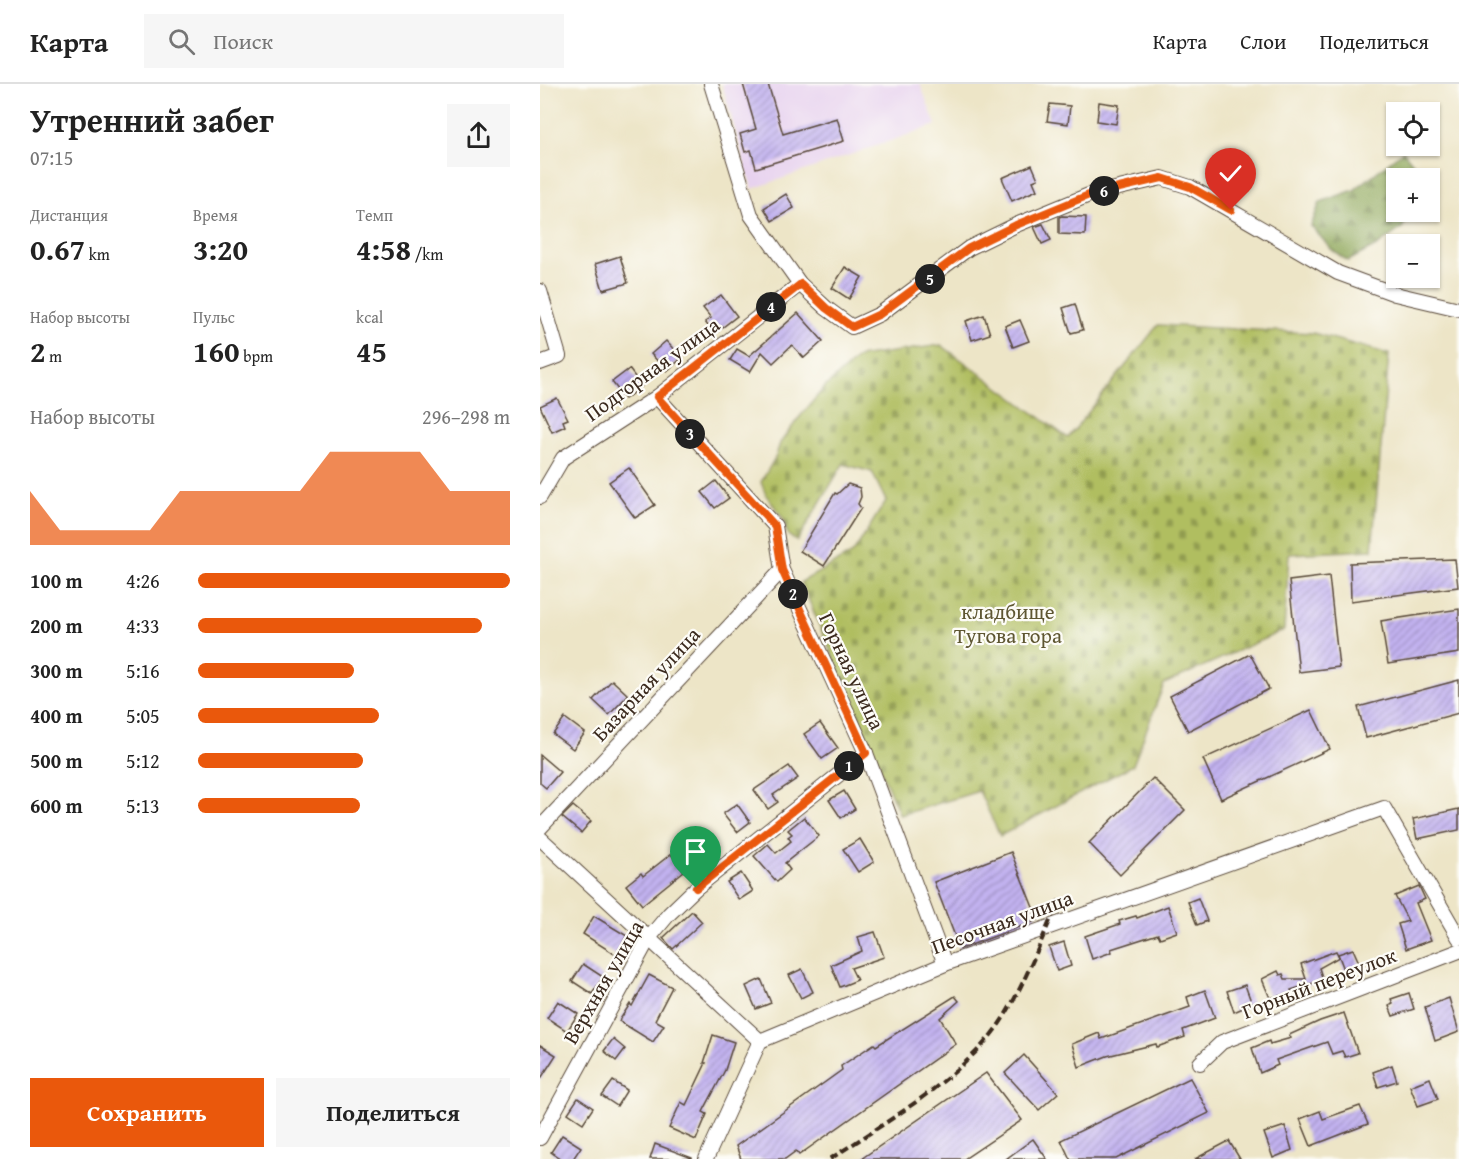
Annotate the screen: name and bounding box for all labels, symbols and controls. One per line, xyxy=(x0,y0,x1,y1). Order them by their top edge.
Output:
search box xyxy=(144,14,564,68)
text: Карта xyxy=(30,21,108,62)
icon: search xyxy=(165,25,198,58)
text: Поиск xyxy=(213,25,273,57)
text: Карта xyxy=(1153,26,1207,57)
text: Слои xyxy=(1240,26,1286,57)
text: Поделиться xyxy=(1319,26,1429,57)
text: Утренний забег xyxy=(30,96,274,144)
map controls xyxy=(1386,102,1440,288)
button: locate xyxy=(1386,102,1440,156)
button: share xyxy=(447,104,510,167)
text: 07:15 xyxy=(30,143,73,172)
pin xyxy=(1205,148,1256,210)
icon: check xyxy=(1214,157,1247,190)
button: + xyxy=(1386,168,1440,222)
pin: 6 xyxy=(1089,176,1119,206)
text: 6 xyxy=(1100,179,1108,203)
text: Дистанция xyxy=(30,203,108,227)
text: Время xyxy=(193,203,238,227)
text: Темп xyxy=(356,203,393,227)
text: 0.67 xyxy=(30,227,85,271)
text: 3:20 xyxy=(193,227,248,271)
text: 4:58 xyxy=(356,227,411,271)
button: − xyxy=(1386,234,1440,288)
text: km xyxy=(85,242,110,266)
text: /km xyxy=(411,242,443,266)
pin: 5 xyxy=(915,264,945,294)
text: 5 xyxy=(926,267,934,291)
pin: 4 xyxy=(756,292,786,322)
text: 4 xyxy=(767,295,775,319)
text: Набор высоты xyxy=(30,305,130,329)
text: Пульс xyxy=(193,305,235,329)
text: kcal xyxy=(356,305,383,329)
street label: Подгорная улица xyxy=(578,309,726,429)
text: 2 xyxy=(30,329,46,373)
text: 160 xyxy=(193,329,240,373)
text: 45 xyxy=(356,329,387,373)
text: m xyxy=(46,344,62,368)
text: bpm xyxy=(240,344,273,368)
text: Набор высоты xyxy=(30,402,155,431)
text: 296–298 m xyxy=(422,402,510,431)
pin: 3 xyxy=(675,419,705,449)
text: 3 xyxy=(686,422,694,446)
text: 100 m xyxy=(30,566,83,595)
text: 4:26 xyxy=(126,566,160,595)
pin: 2 xyxy=(778,579,808,609)
text: 2 xyxy=(789,582,797,606)
park label: кладбище Тугова гора xyxy=(954,596,1062,651)
street label: Горная улица xyxy=(811,607,893,735)
text: 200 m xyxy=(30,611,83,640)
text: 4:33 xyxy=(126,611,160,640)
street label: Базарная улица xyxy=(585,620,707,748)
text: 300 m xyxy=(30,656,83,685)
text: 5:16 xyxy=(126,656,160,685)
text: 400 m xyxy=(30,701,83,730)
text: 5:05 xyxy=(126,701,160,730)
text: 500 m xyxy=(30,746,83,775)
text: 5:12 xyxy=(126,746,160,775)
pin: 1 xyxy=(834,751,864,781)
text: 1 xyxy=(845,754,853,778)
text: 600 m xyxy=(30,791,83,820)
text: 5:13 xyxy=(126,791,160,820)
pin xyxy=(670,826,721,888)
icon: arrive xyxy=(679,835,712,868)
street label: Песочная улица xyxy=(927,882,1077,962)
street label: Верхняя улица xyxy=(555,914,651,1050)
street label: Горный переулок xyxy=(1237,939,1401,1027)
button: Сохранить xyxy=(30,1078,264,1147)
button: Поделиться xyxy=(276,1078,510,1147)

